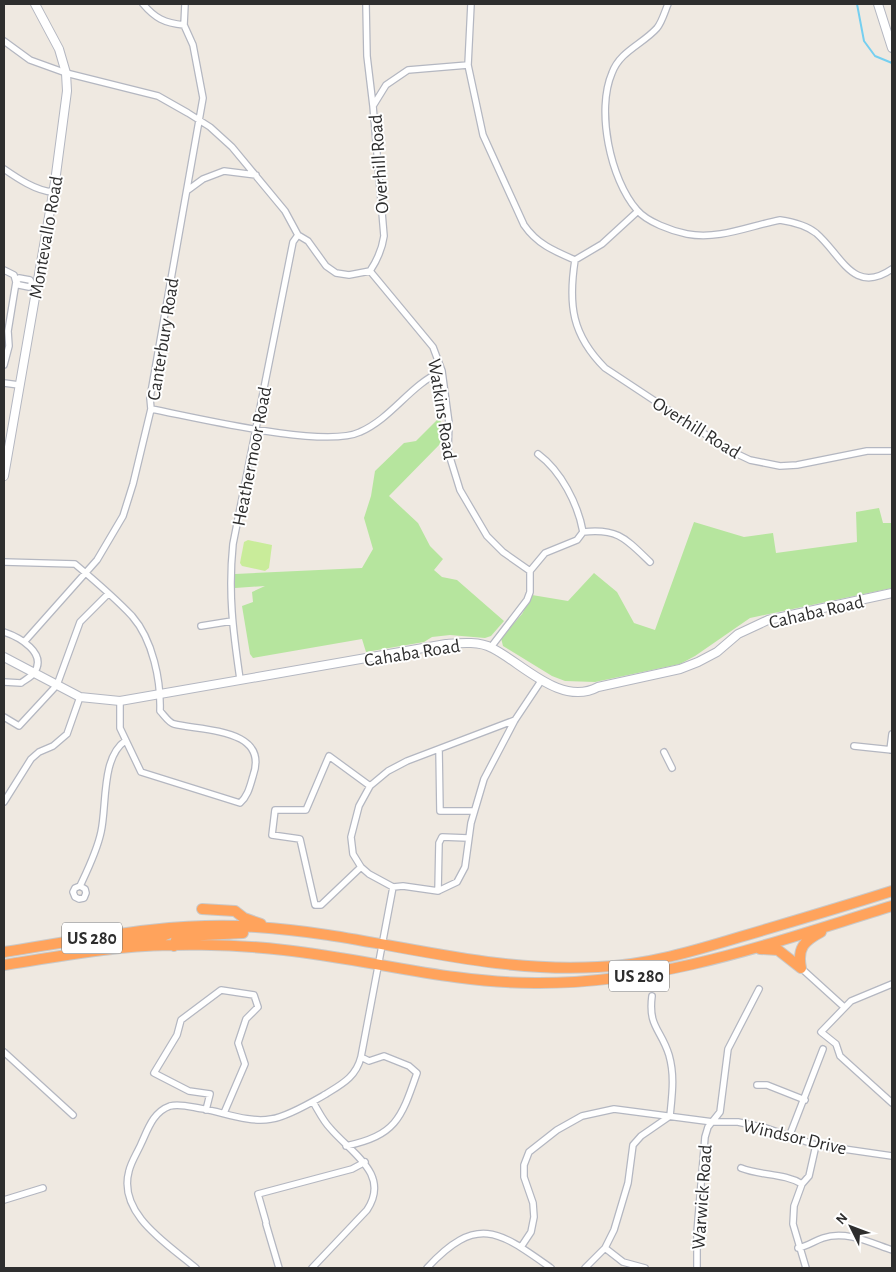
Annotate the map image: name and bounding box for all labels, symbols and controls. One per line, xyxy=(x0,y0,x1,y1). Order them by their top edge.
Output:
street label: Overhill Road xyxy=(367,113,392,214)
street label: Montevallo Road xyxy=(26,174,67,300)
street label: Canterbury Road xyxy=(144,277,183,402)
street label: Watkins Road xyxy=(424,357,459,461)
street label: Heathermoor Road xyxy=(230,385,275,528)
street label: Overhill Road xyxy=(649,394,744,463)
street label: Cahaba Road xyxy=(767,592,866,633)
street label: Cahaba Road xyxy=(363,637,462,670)
road number: US 280 xyxy=(62,922,122,954)
road number: US 280 xyxy=(609,960,669,991)
street label: Windsor Drive xyxy=(741,1116,849,1159)
street label: Warwick Road xyxy=(689,1144,716,1250)
north arrow xyxy=(826,1202,876,1252)
text: N xyxy=(834,1211,851,1227)

